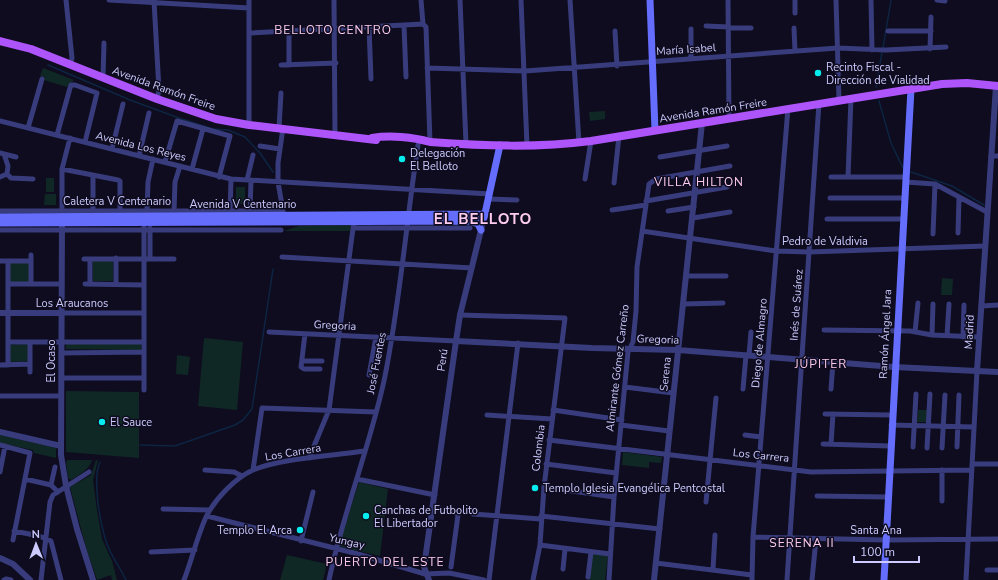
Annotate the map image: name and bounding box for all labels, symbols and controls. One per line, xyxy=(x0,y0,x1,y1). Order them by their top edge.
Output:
district label: BELLOTO CENTRO xyxy=(274,22,392,38)
street label: María Isabel xyxy=(656,40,717,59)
place label: Recinto Fiscal - Dirección de Vialidad xyxy=(826,60,930,88)
street label: Avenida Ramón Freire xyxy=(110,63,218,114)
marker: Recinto Fiscal - Dirección de Vialidad xyxy=(813,68,823,78)
street label: Avenida Ramón Freire xyxy=(658,95,768,126)
street label: Avenida Los Reyes xyxy=(94,128,188,165)
place label: Delegación El Belloto xyxy=(410,146,465,174)
marker: Delegación El Belloto xyxy=(397,154,407,164)
district label: VILLA HILTON xyxy=(653,174,744,190)
street label: Caletera V Centenario xyxy=(63,194,171,209)
street label: Avenida V Centenario xyxy=(190,197,296,212)
district label: EL BELLOTO xyxy=(434,209,532,229)
street label: Pedro de Valdivia xyxy=(782,234,868,249)
street label: Inés de Suárez xyxy=(787,269,806,341)
street label: Ramón Ángel Jara xyxy=(875,289,895,379)
street label: Los Araucanos xyxy=(36,296,108,311)
street label: Diego de Almagro xyxy=(748,298,771,389)
street label: Almirante Gómez Carreño xyxy=(602,304,633,433)
street label: Madrid xyxy=(961,314,978,350)
street label: Gregoria xyxy=(313,317,357,334)
street label: José Fuentes xyxy=(363,331,390,396)
street label: Gregoria xyxy=(636,331,680,348)
street label: El Ocaso xyxy=(44,339,59,383)
street label: Perú xyxy=(433,348,452,372)
street label: Serena xyxy=(656,356,675,392)
district label: JÚPITER xyxy=(794,356,847,372)
place label: El Sauce xyxy=(110,415,152,430)
marker: El Sauce xyxy=(97,417,107,427)
street label: Colombia xyxy=(528,424,549,472)
street label: Los Carrera xyxy=(264,440,322,465)
street label: Los Carrera xyxy=(732,445,790,466)
place label: Templo Iglesia Evangélica Pentcostal xyxy=(543,481,726,496)
marker: Templo Iglesia Evangélica Pentcostal xyxy=(530,483,540,493)
place label: Canchas de Futbolito El Libertador xyxy=(374,503,478,531)
marker: Canchas de Futbolito El Libertador xyxy=(361,511,371,521)
place label: Templo El Arca xyxy=(217,523,292,538)
street label: Santa Ana xyxy=(850,523,902,538)
north arrow xyxy=(16,524,56,564)
marker: Templo El Arca xyxy=(295,525,305,535)
text: N xyxy=(32,527,40,542)
street label: Yungay xyxy=(327,530,366,553)
district label: SERENA II xyxy=(769,535,835,551)
scale bar xyxy=(854,538,919,564)
text: 100 m xyxy=(860,544,895,560)
district label: PUERTO DEL ESTE xyxy=(326,554,444,570)

